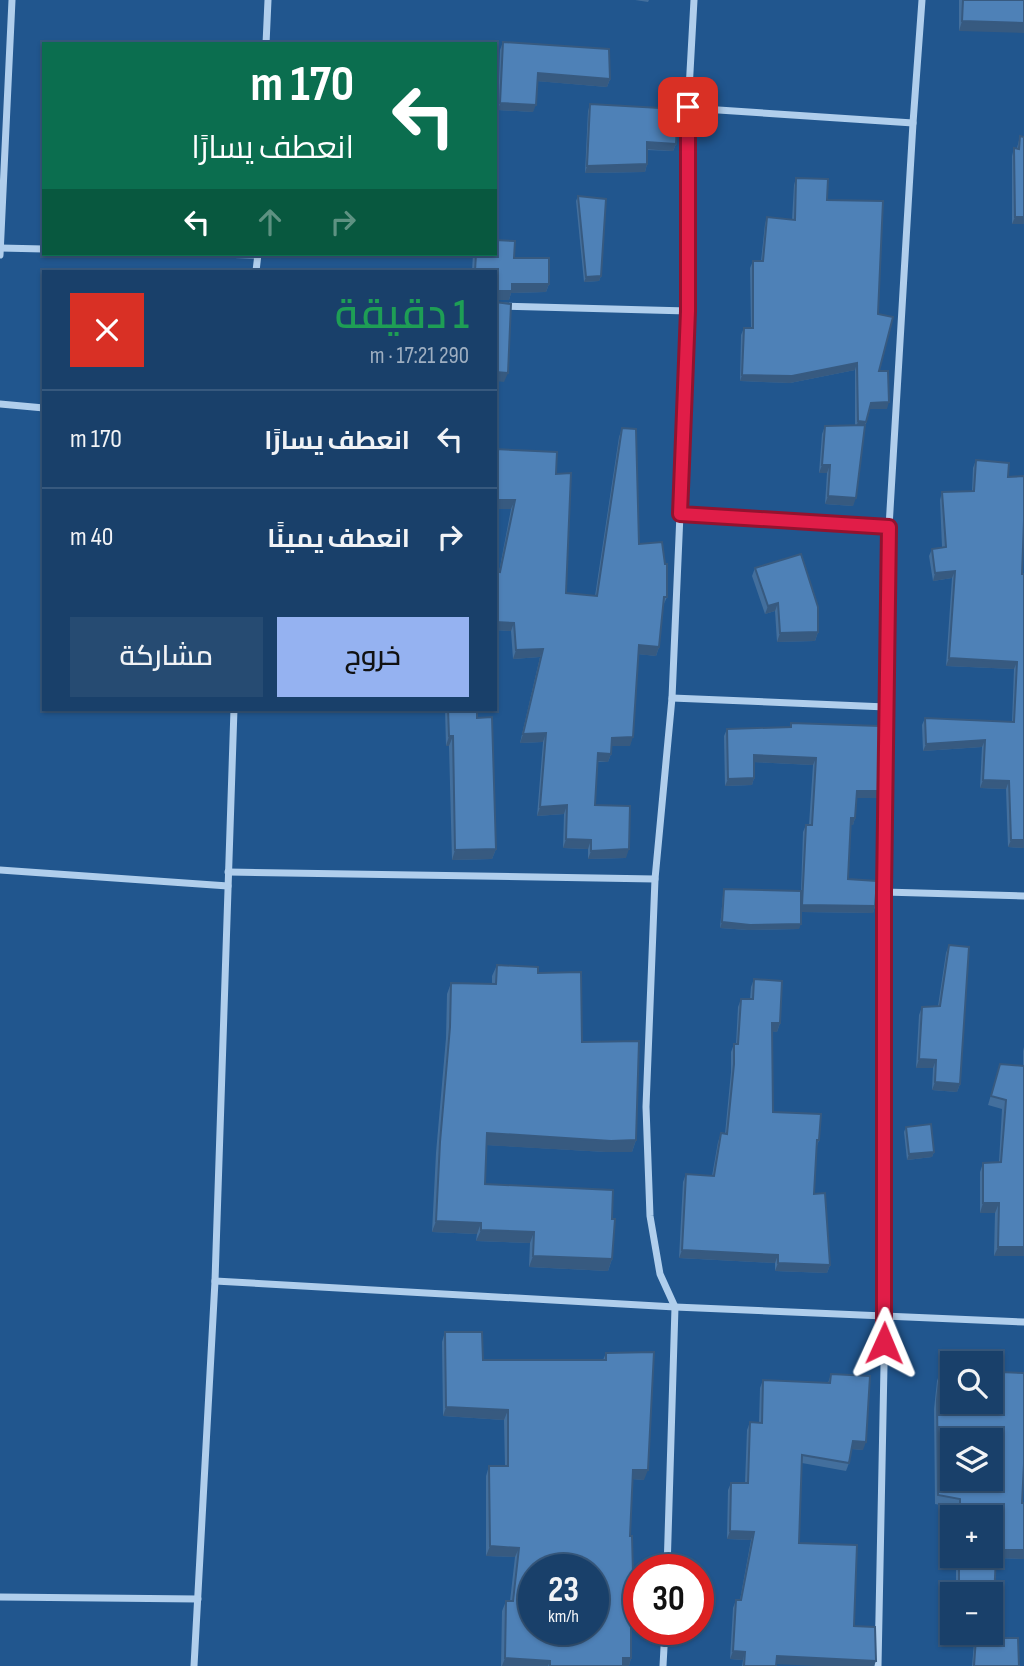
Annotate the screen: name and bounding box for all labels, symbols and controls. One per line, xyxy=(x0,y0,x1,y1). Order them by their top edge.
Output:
text: 170 m xyxy=(250,56,354,115)
icon: left xyxy=(378,70,469,161)
pin xyxy=(658,77,718,137)
icon: arrive xyxy=(669,88,707,126)
text: انعطف يسارًا xyxy=(191,129,354,168)
icon: left xyxy=(178,203,216,241)
icon: ahead xyxy=(251,203,289,241)
icon: right xyxy=(324,203,362,241)
text: 1 دقيقة xyxy=(335,290,469,341)
button: close xyxy=(70,293,144,367)
text: 290 m · 17:21 xyxy=(370,342,469,370)
icon: left xyxy=(431,420,469,458)
text: 170 m xyxy=(70,424,122,455)
text: انعطف يسارًا xyxy=(264,426,410,457)
icon: right xyxy=(431,518,469,556)
text: 40 m xyxy=(70,522,113,553)
text: انعطف يمينًا xyxy=(267,524,410,555)
button: مشاركة xyxy=(70,617,263,697)
button: خروج xyxy=(277,617,469,697)
position arrow xyxy=(847,1306,921,1380)
map controls xyxy=(940,1351,1003,1645)
button: search xyxy=(940,1351,1003,1414)
button: layers xyxy=(940,1428,1003,1491)
button: + xyxy=(940,1505,1003,1568)
speed limit sign: 30 xyxy=(623,1554,714,1645)
text: 23 xyxy=(548,1569,579,1612)
button: − xyxy=(940,1582,1003,1645)
text: km/h xyxy=(548,1606,579,1627)

